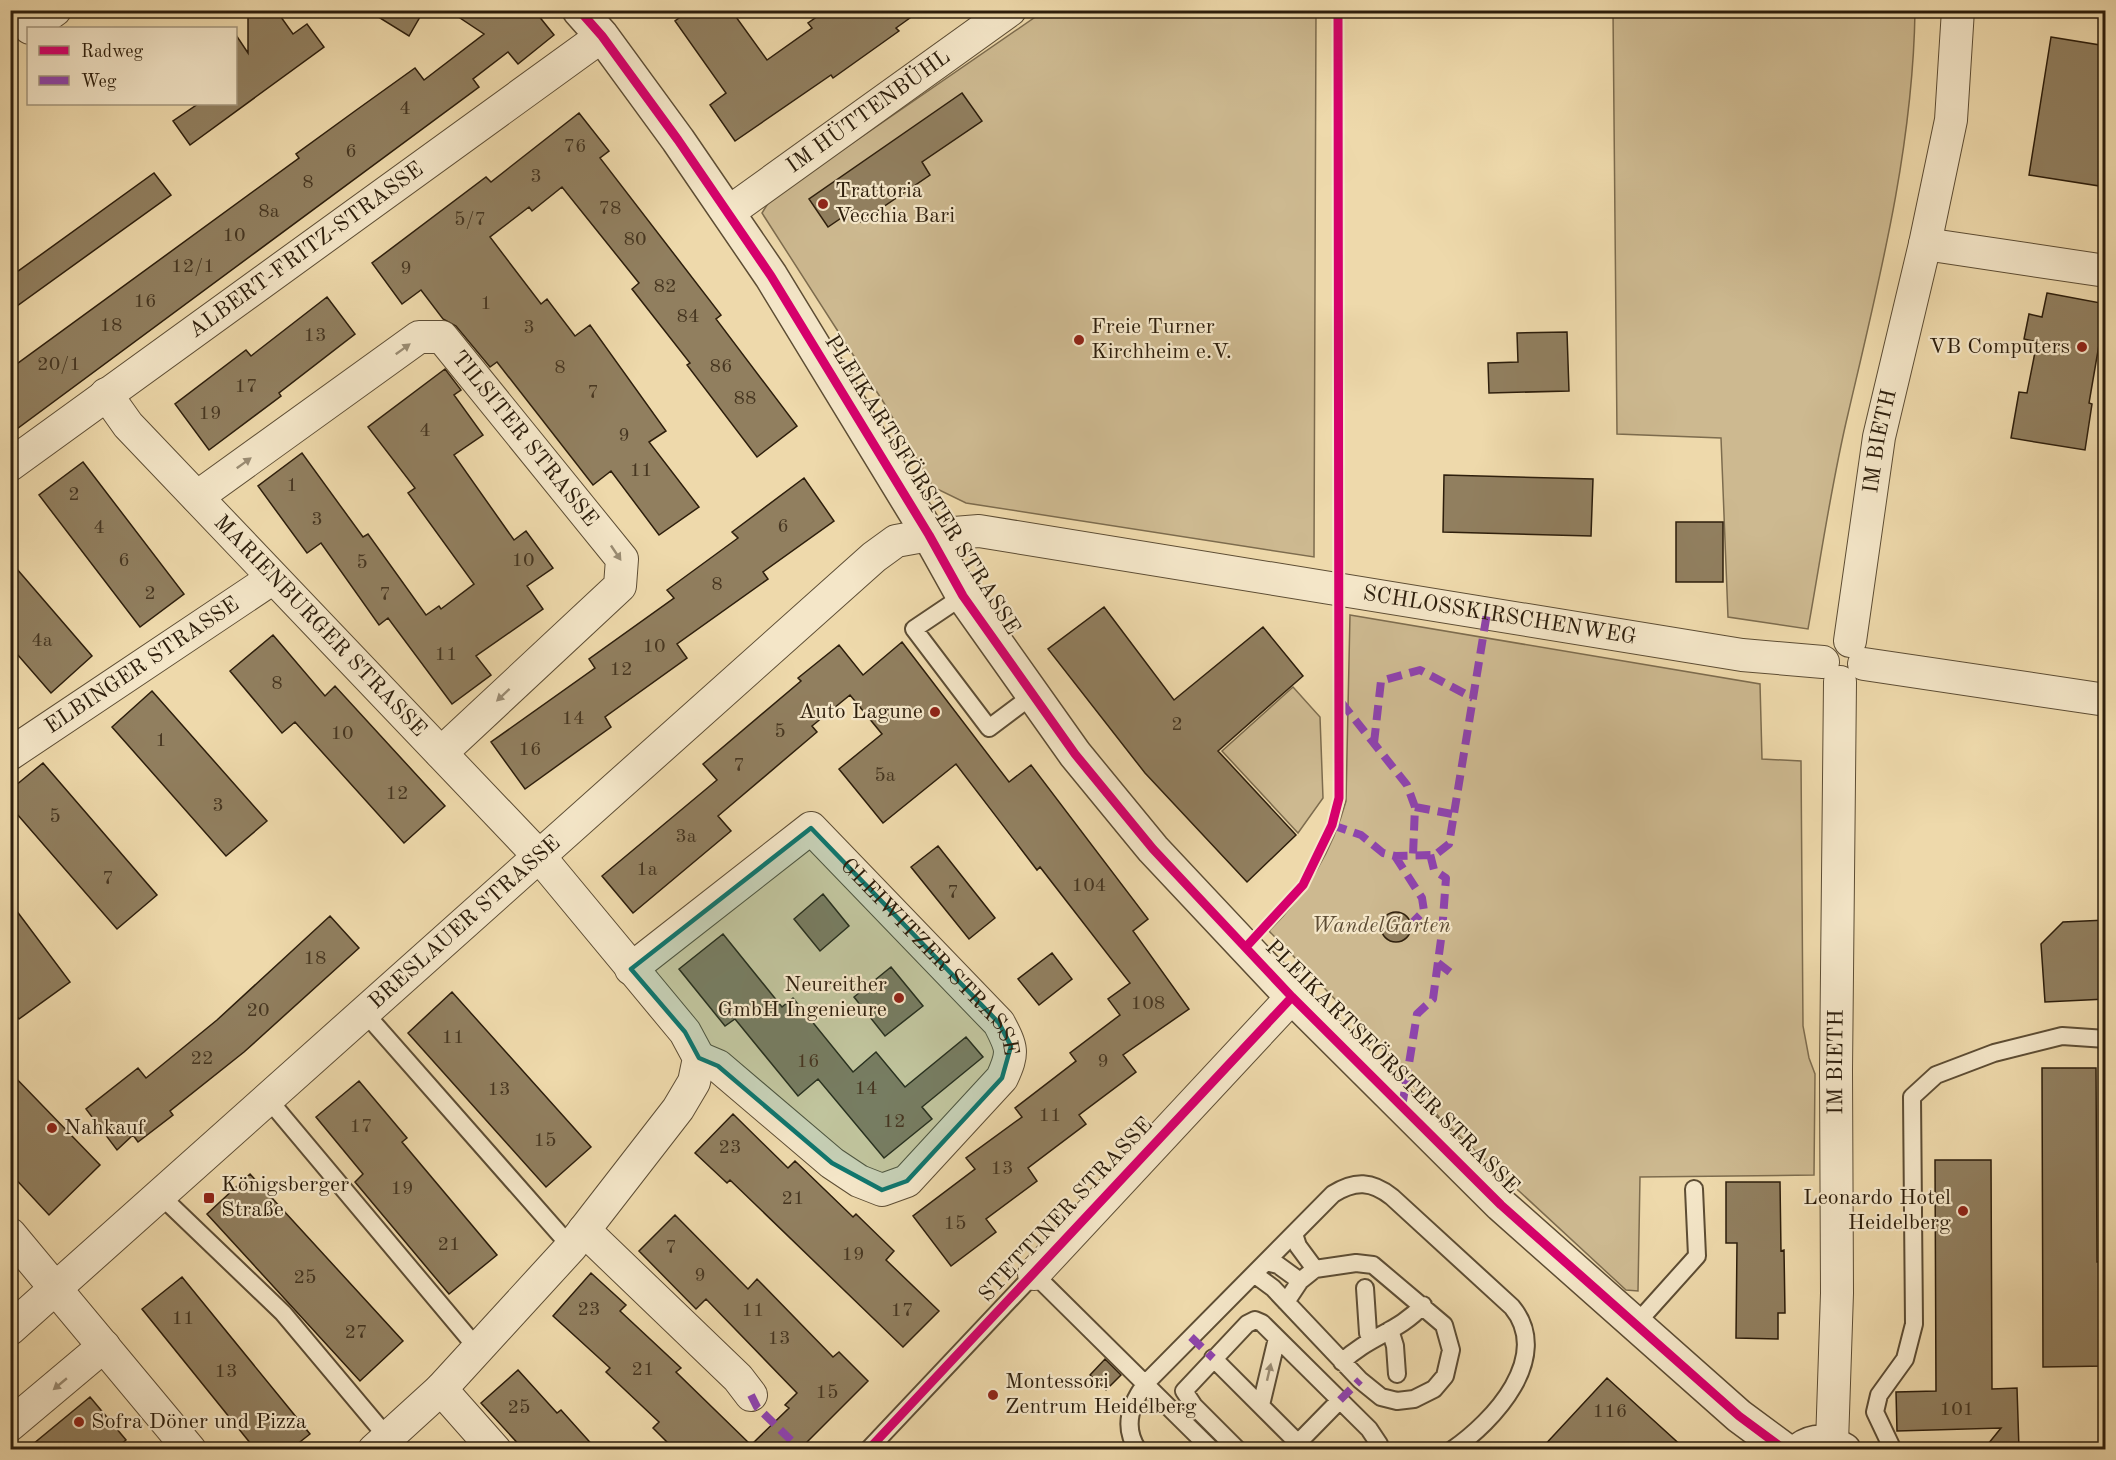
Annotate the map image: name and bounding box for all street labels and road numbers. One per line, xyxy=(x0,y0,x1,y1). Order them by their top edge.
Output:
street label: IM HÜTTENBÜHL xyxy=(783,46,954,178)
street label: ALBERT-FRITZ-STRASSE xyxy=(185,158,428,342)
street label: PLEIKARTSFÖRSTER STRASSE xyxy=(820,330,1026,639)
street label: TILSITER STRASSE xyxy=(447,347,602,531)
street label: IM BIETH xyxy=(1860,387,1901,495)
street label: MARIENBURGER STRASSE xyxy=(209,511,430,741)
street label: SCHLOSSKIRSCHENWEG xyxy=(1361,583,1638,649)
street label: ELBINGER STRASSE xyxy=(41,593,243,738)
street label: BRESLAUER STRASSE xyxy=(365,832,565,1013)
street label: GLEIWITZER STRASSE xyxy=(836,854,1022,1057)
street label: PLEIKARTSFÖRSTER STRASSE xyxy=(1261,934,1525,1198)
street label: IM BIETH xyxy=(1825,1009,1848,1115)
street label: STETTINER STRASSE xyxy=(975,1114,1157,1306)

